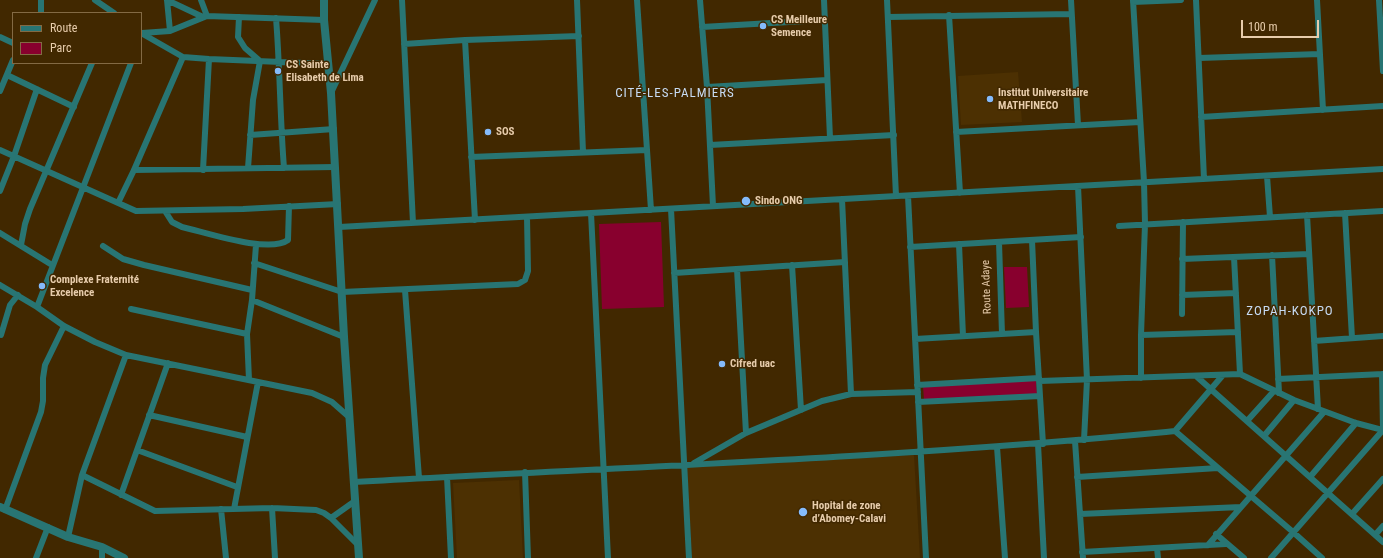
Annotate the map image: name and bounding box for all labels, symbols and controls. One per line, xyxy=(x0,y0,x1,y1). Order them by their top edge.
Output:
legend xyxy=(12,12,142,64)
scale bar xyxy=(1243,12,1321,38)
place label: CS Meilleure Semence xyxy=(771,13,827,39)
text: 100 m xyxy=(1248,20,1278,34)
text: Route xyxy=(50,21,77,35)
marker: CS Meilleure Semence xyxy=(758,21,768,31)
text: Parc xyxy=(50,41,71,55)
place label: CS Sainte Elisabeth de Lima xyxy=(286,58,364,84)
marker: CS Sainte Elisabeth de Lima xyxy=(273,66,283,76)
district label: CITÉ-LES-PALMIERS xyxy=(615,86,735,102)
place label: Institut Universitaire MATHFINECO xyxy=(998,86,1088,112)
marker: Institut Universitaire MATHFINECO xyxy=(985,94,995,104)
place label: SOS xyxy=(496,125,515,139)
marker: SOS xyxy=(483,127,493,137)
place label: Sindo ONG xyxy=(755,194,802,208)
marker: Sindo ONG xyxy=(740,195,752,207)
street label: Route Adaye xyxy=(979,260,995,314)
place label: Complexe Fraternité Excelence xyxy=(50,273,139,299)
marker: Complexe Fraternité Excelence xyxy=(37,281,47,291)
district label: ZOPAH-KOKPO xyxy=(1246,304,1334,320)
place label: Cifred uac xyxy=(730,357,775,371)
marker: Cifred uac xyxy=(717,359,727,369)
place label: Hopital de zone d’Abomey-Calavi xyxy=(812,499,886,525)
marker: Hopital de zone d’Abomey-Calavi xyxy=(797,506,809,518)

